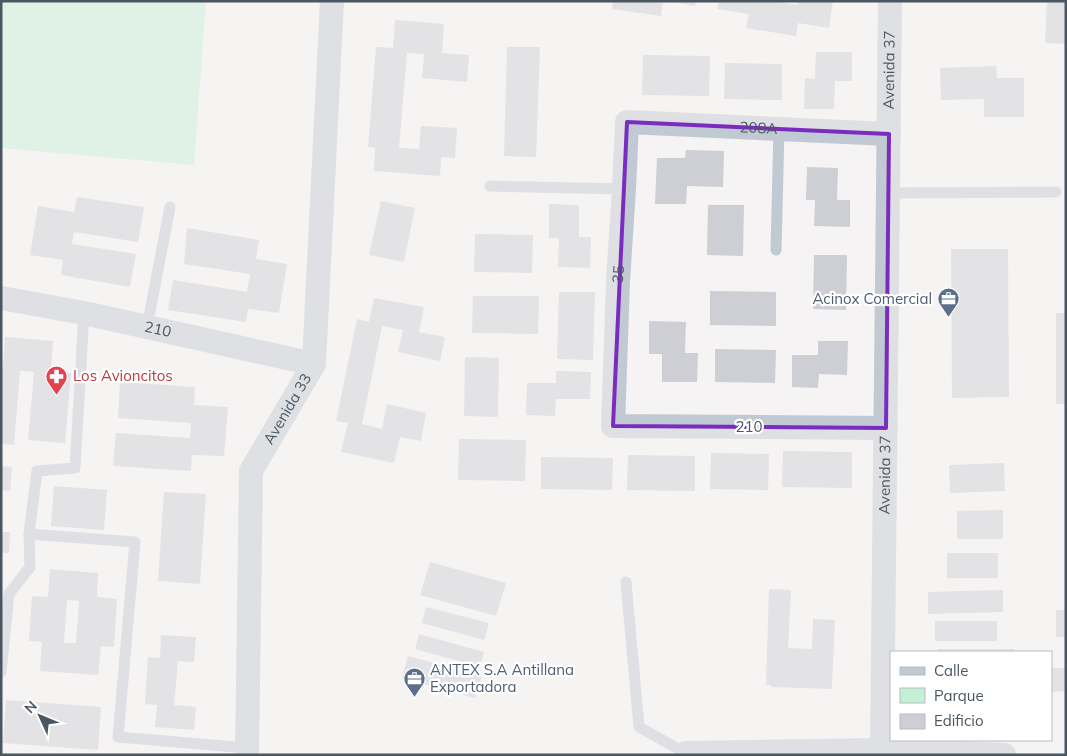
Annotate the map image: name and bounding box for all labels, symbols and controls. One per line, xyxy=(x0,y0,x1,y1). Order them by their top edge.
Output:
street label: Avenida 37 xyxy=(879,30,899,110)
street label: 208A xyxy=(739,117,778,138)
street label: 35 xyxy=(608,264,628,284)
office icon: Acinox Comercial xyxy=(936,287,960,318)
place label: Acinox Comercial xyxy=(812,289,932,308)
street label: 210 xyxy=(143,317,173,341)
pharmacy icon: Los Avioncitos xyxy=(45,364,69,395)
place label: Los Avioncitos xyxy=(73,366,173,385)
street label: Avenida 33 xyxy=(259,370,315,448)
street label: 210 xyxy=(735,417,763,436)
street label: Avenida 37 xyxy=(875,435,894,515)
legend xyxy=(890,651,1052,741)
place label: ANTEX S.A Antillana Exportadora xyxy=(430,660,574,696)
text: Calle xyxy=(934,661,968,680)
office icon: ANTEX S.A Antillana Exportadora xyxy=(402,667,426,698)
text: Parque xyxy=(934,686,984,705)
north arrow xyxy=(15,691,65,741)
text: N xyxy=(21,697,41,717)
text: Edificio xyxy=(934,711,984,730)

